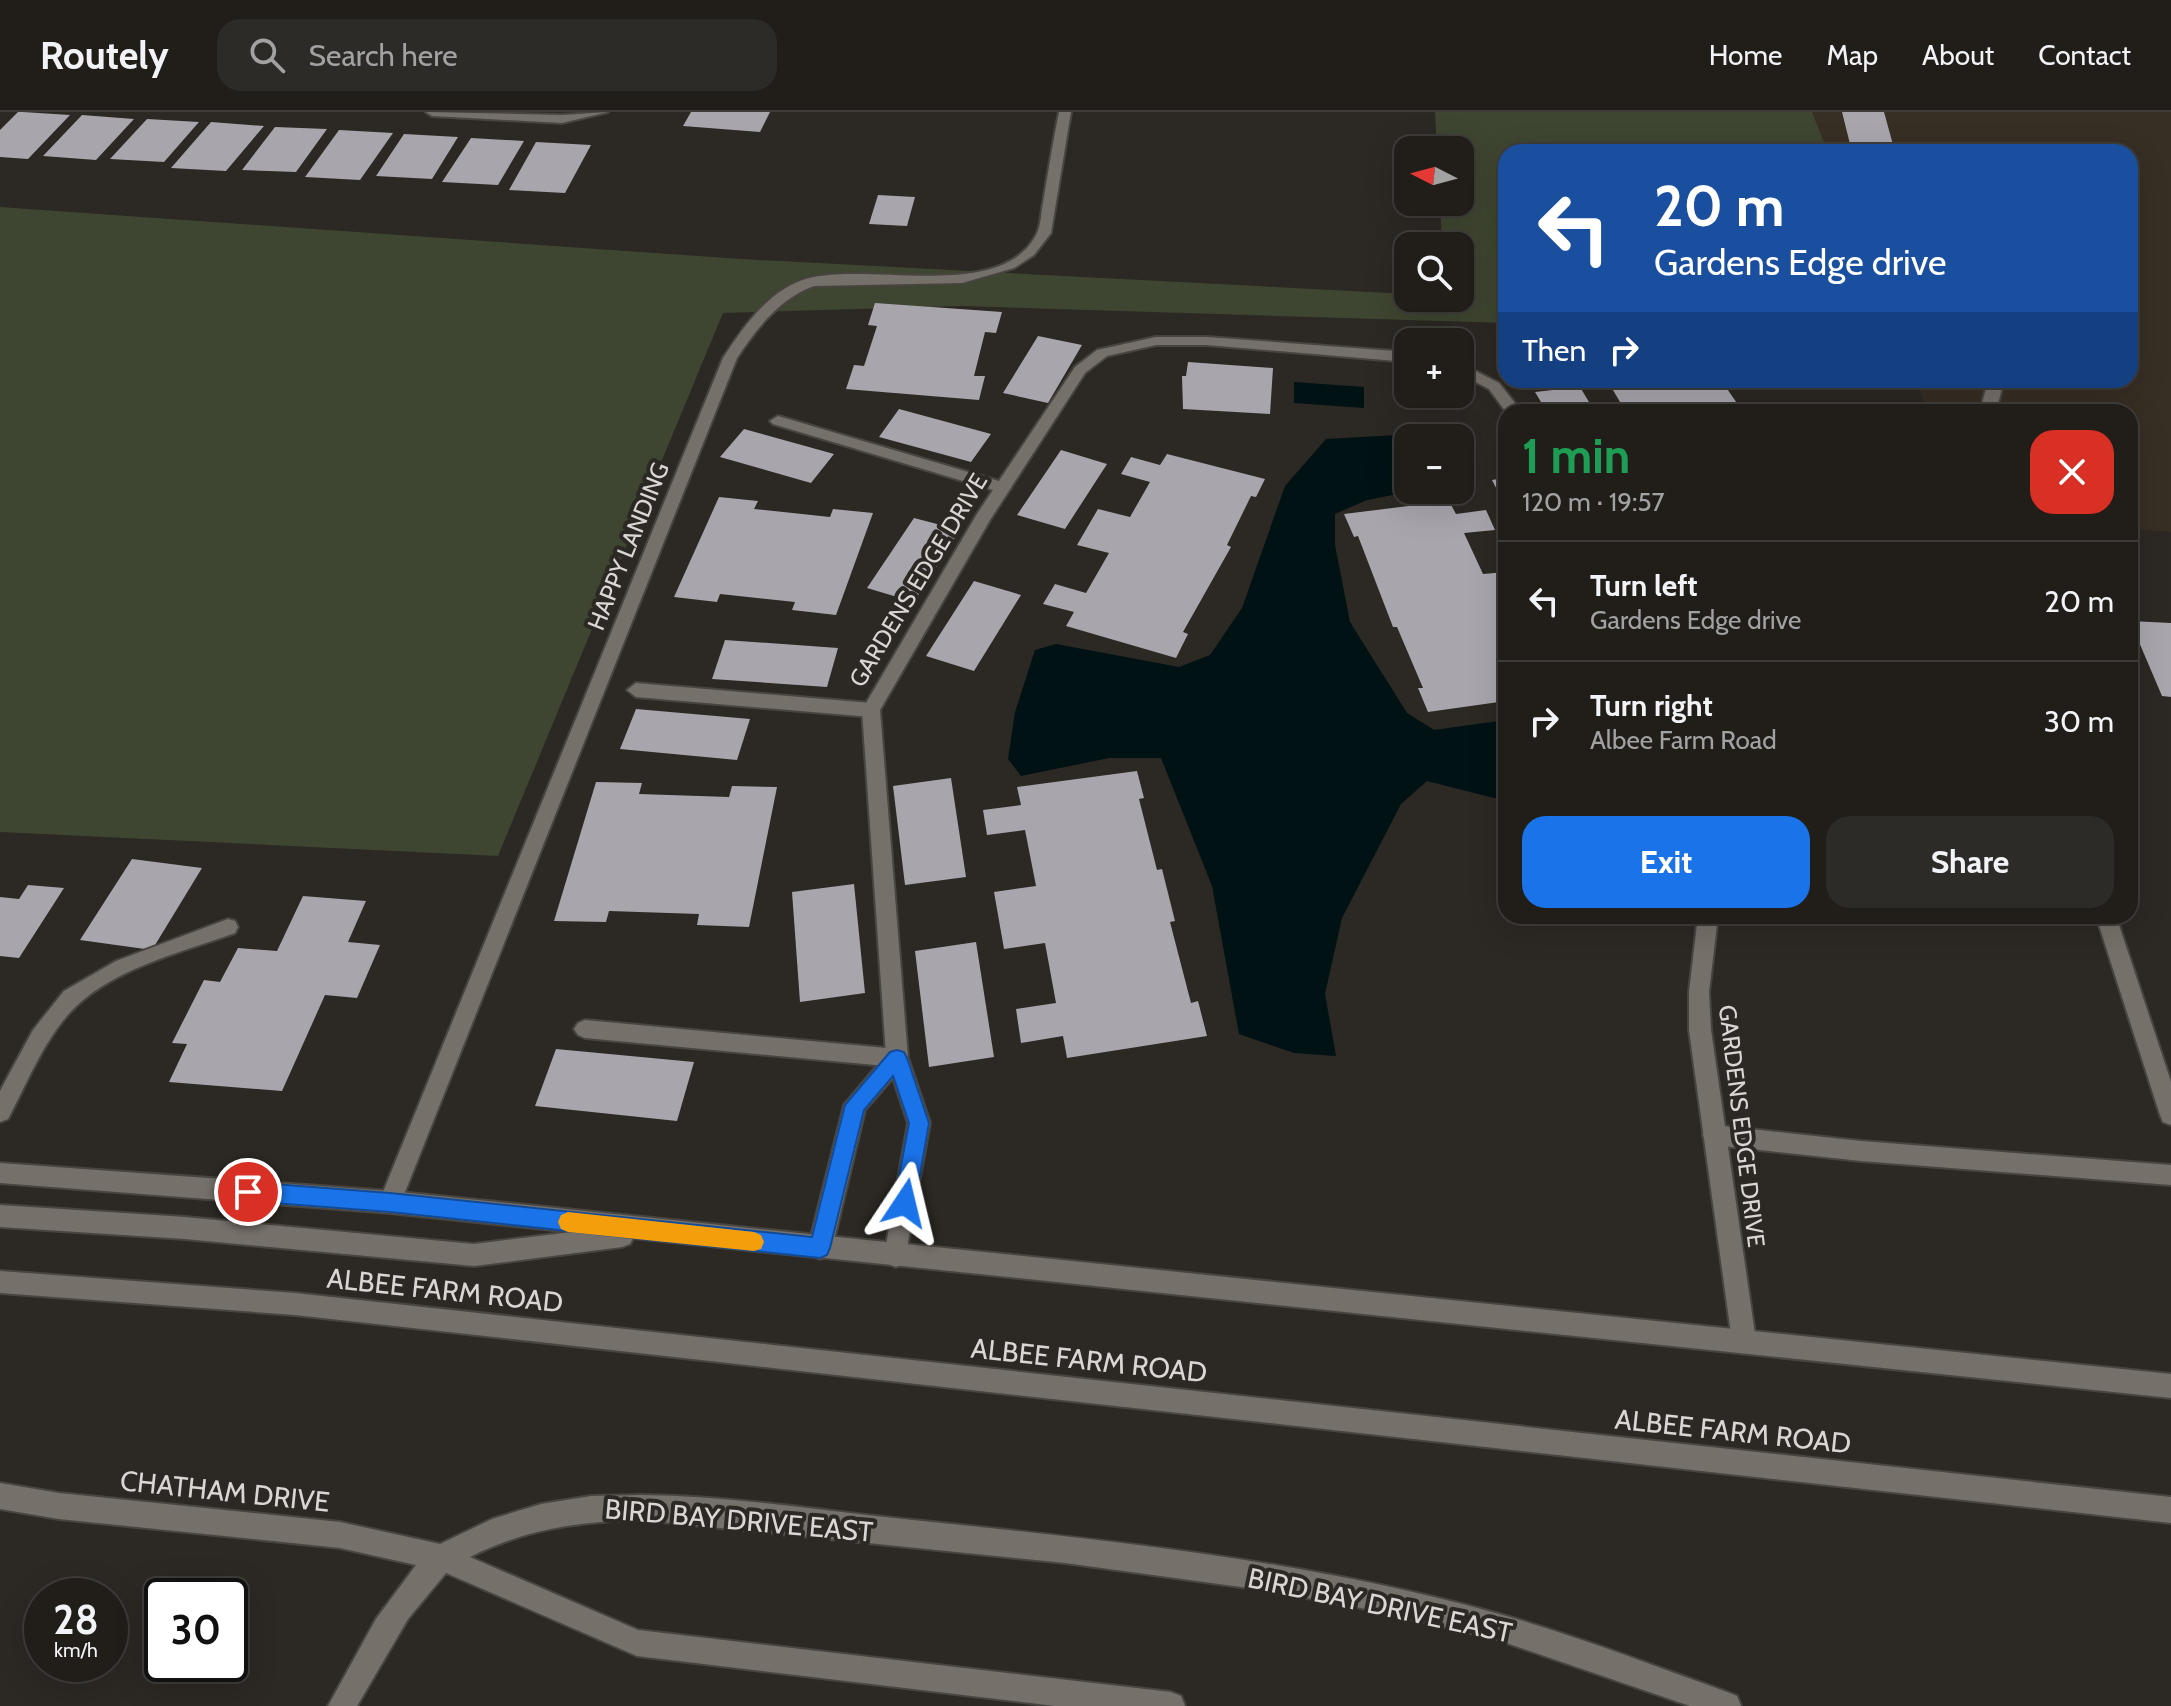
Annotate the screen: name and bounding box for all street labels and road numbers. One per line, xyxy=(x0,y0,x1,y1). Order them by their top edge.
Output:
street label: HAPPY LANDING xyxy=(581,458,675,634)
street label: GARDENS EDGE DRIVE xyxy=(843,468,993,692)
street label: GARDENS EDGE DRIVE xyxy=(1713,1003,1771,1249)
street label: ALBEE FARM ROAD xyxy=(325,1261,565,1319)
street label: ALBEE FARM ROAD xyxy=(969,1331,1209,1389)
street label: ALBEE FARM ROAD xyxy=(1613,1402,1853,1460)
street label: CHATHAM DRIVE xyxy=(118,1463,332,1519)
street label: BIRD BAY DRIVE EAST xyxy=(603,1491,875,1549)
street label: BIRD BAY DRIVE EAST xyxy=(1245,1560,1515,1650)

